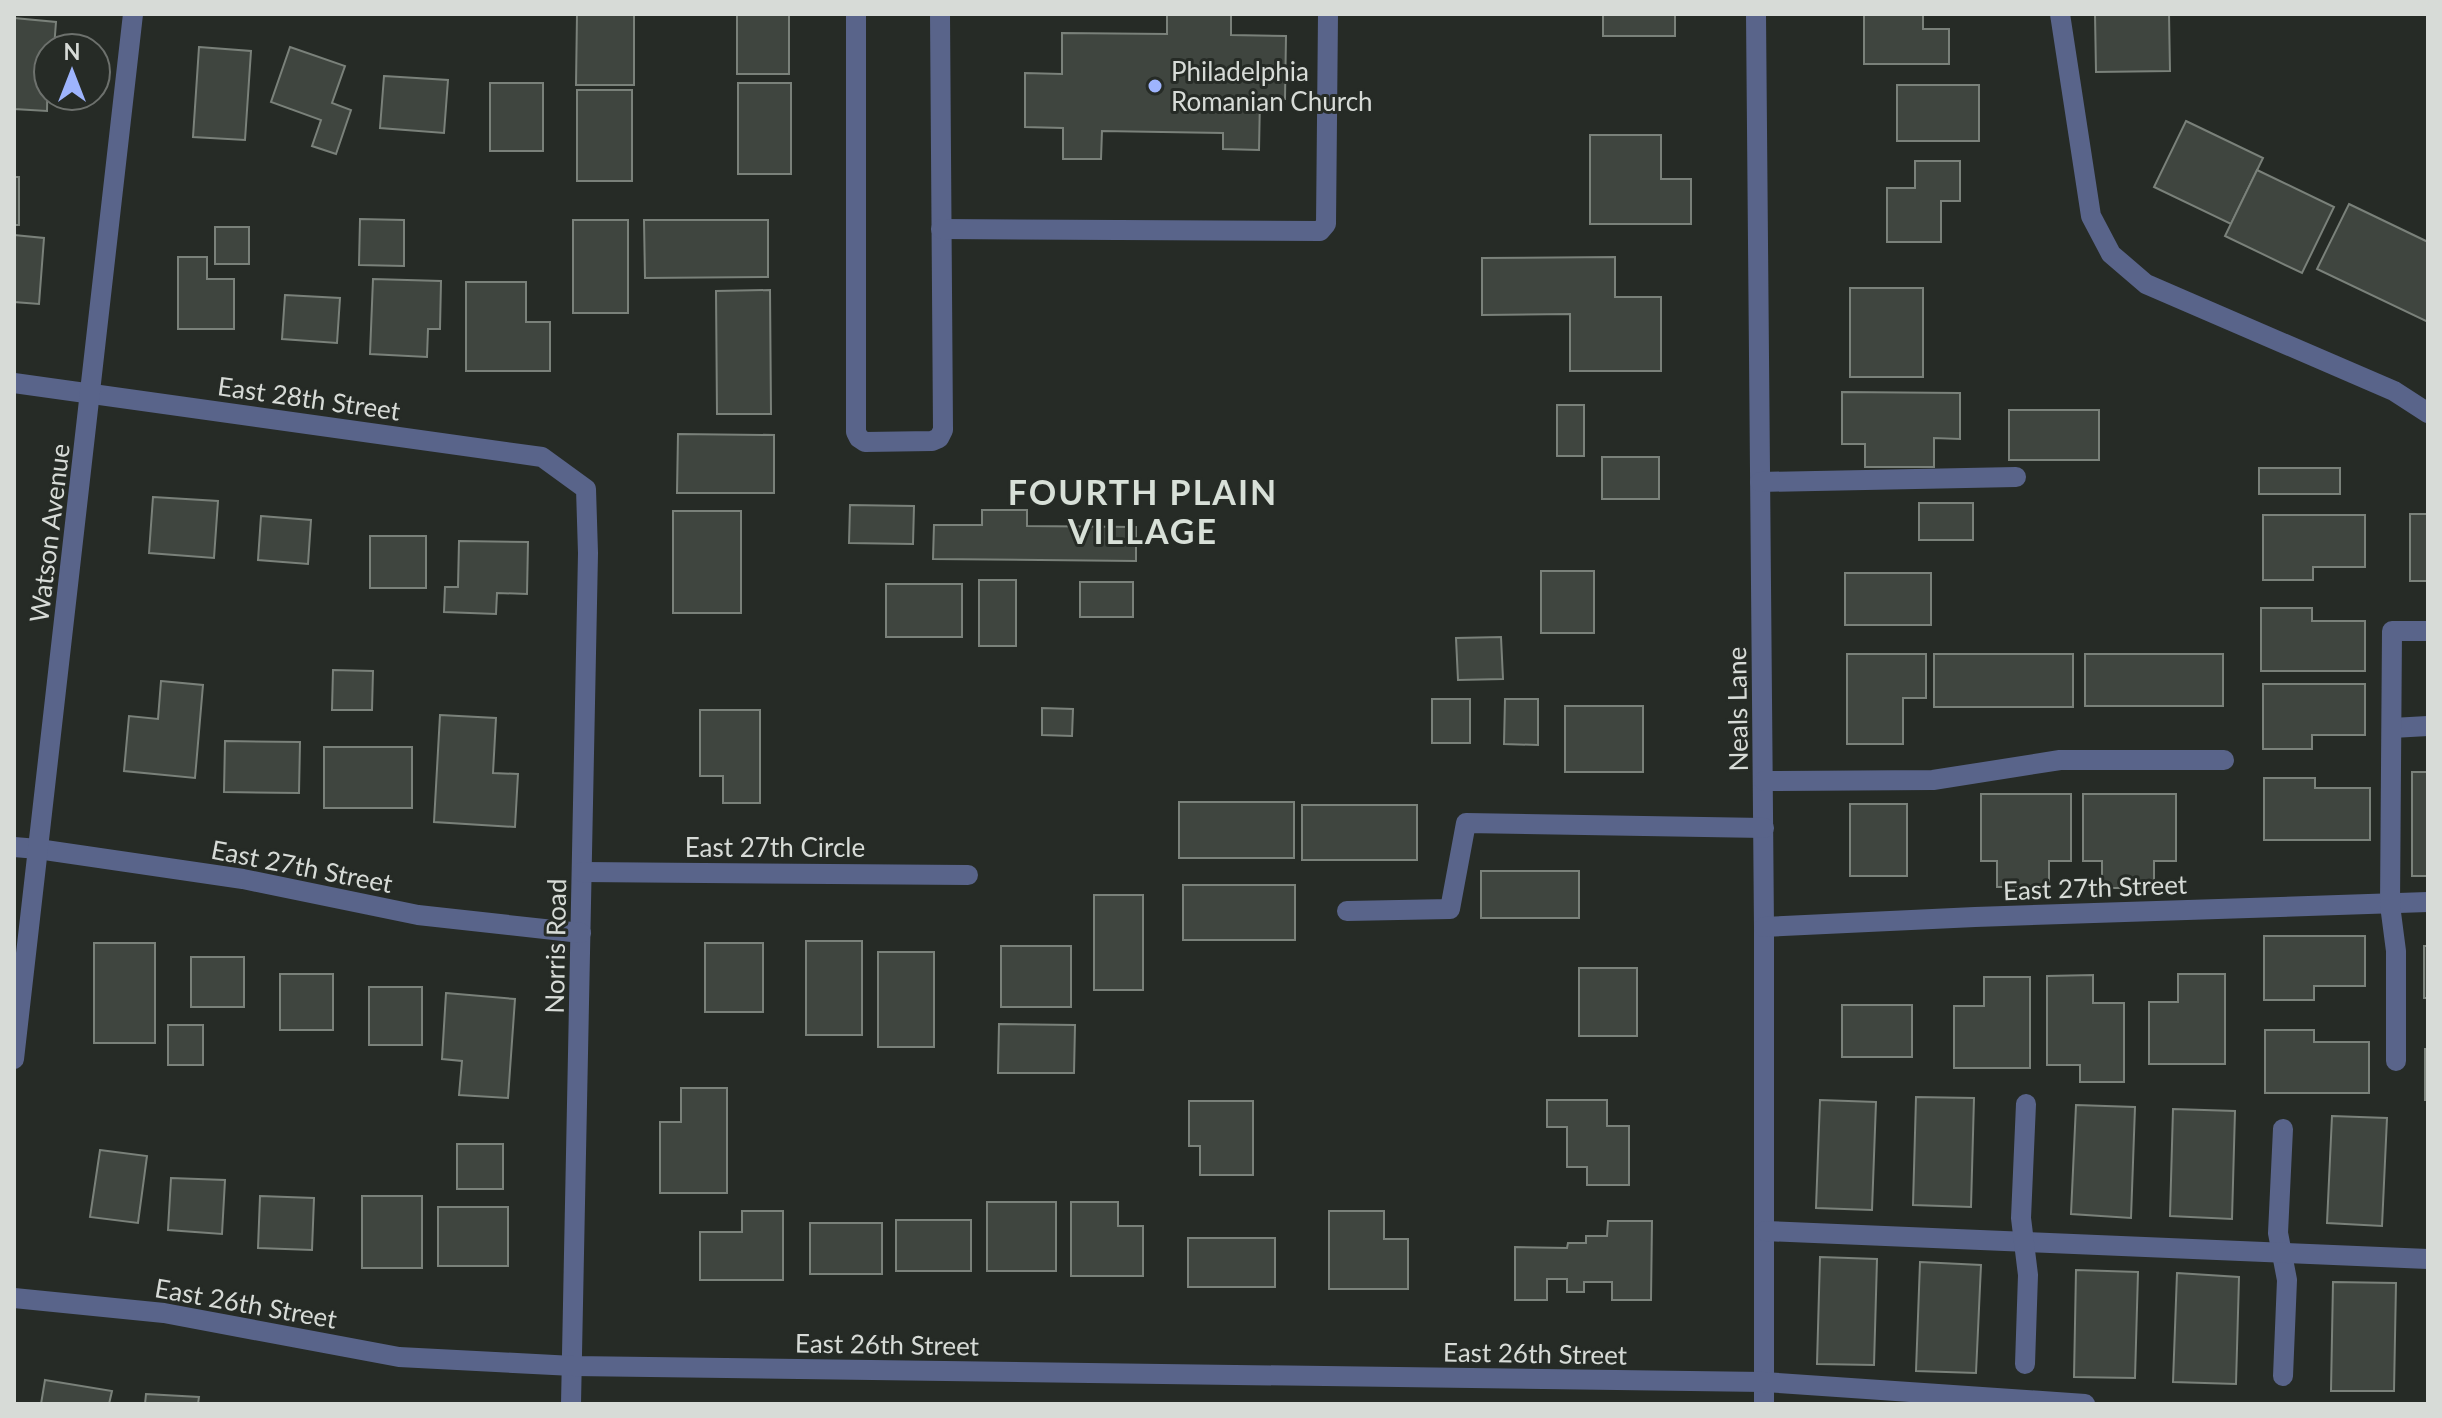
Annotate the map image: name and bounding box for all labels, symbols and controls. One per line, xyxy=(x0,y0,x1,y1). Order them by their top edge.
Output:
north arrow xyxy=(32,32,112,112)
text: N xyxy=(64,38,80,65)
place label: Philadelphia Romanian Church xyxy=(1171,55,1373,117)
marker: Philadelphia Romanian Church xyxy=(1146,77,1164,95)
street label: East 28th Street xyxy=(216,369,403,427)
street label: Watson Avenue xyxy=(22,442,76,624)
district label: FOURTH PLAIN VILLAGE xyxy=(1008,471,1278,551)
street label: Neals Lane xyxy=(1720,646,1754,772)
street label: East 27th Circle xyxy=(685,831,865,863)
street label: East 27th Street xyxy=(209,833,396,899)
street label: East 27th Street xyxy=(2002,868,2188,906)
street label: Norris Road xyxy=(538,878,572,1014)
street label: East 26th Street xyxy=(153,1271,340,1335)
street label: East 26th Street xyxy=(795,1326,980,1362)
street label: East 26th Street xyxy=(1443,1335,1628,1371)

